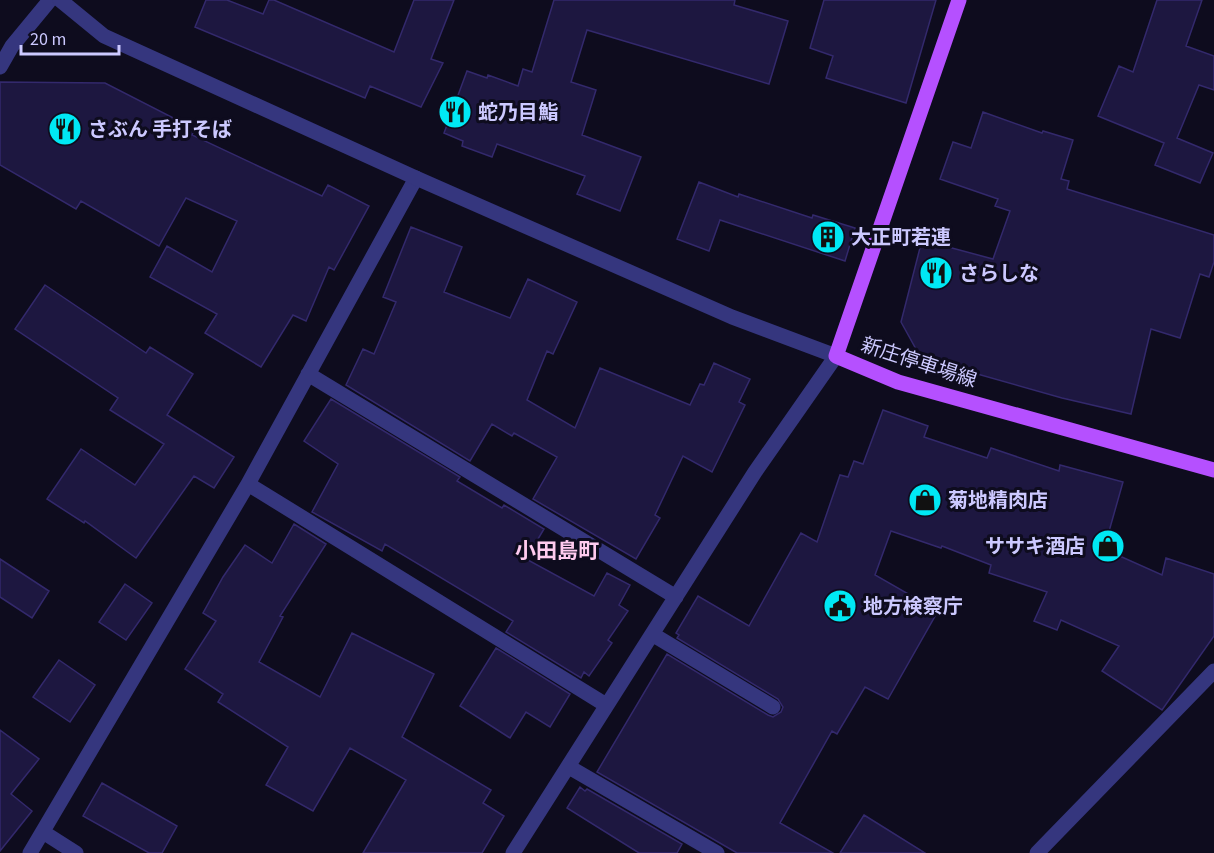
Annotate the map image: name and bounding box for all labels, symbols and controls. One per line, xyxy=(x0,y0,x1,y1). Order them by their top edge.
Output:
scale bar xyxy=(21,18,118,56)
text: 20 m xyxy=(30,27,66,52)
restaurant icon: 蛇乃目鮨 xyxy=(437,94,473,130)
place label: 蛇乃目鮨 xyxy=(478,99,558,127)
restaurant icon: さぶん 手打そば xyxy=(47,111,83,147)
place label: さぶん 手打そば xyxy=(88,116,232,144)
building icon: 大正町若連 xyxy=(810,219,846,255)
place label: 大正町若連 xyxy=(851,224,951,252)
restaurant icon: さらしな xyxy=(918,255,954,291)
place label: さらしな xyxy=(959,260,1039,288)
street label: 新庄停車場線 xyxy=(857,331,980,395)
shop icon: 菊地精肉店 xyxy=(907,482,943,518)
place label: 菊地精肉店 xyxy=(948,487,1048,515)
shop icon: ササキ酒店 xyxy=(1090,528,1126,564)
place label: ササキ酒店 xyxy=(985,533,1085,561)
district label: 小田島町 xyxy=(515,536,599,566)
public building icon: 地方検察庁 xyxy=(822,588,858,624)
place label: 地方検察庁 xyxy=(863,593,963,621)

